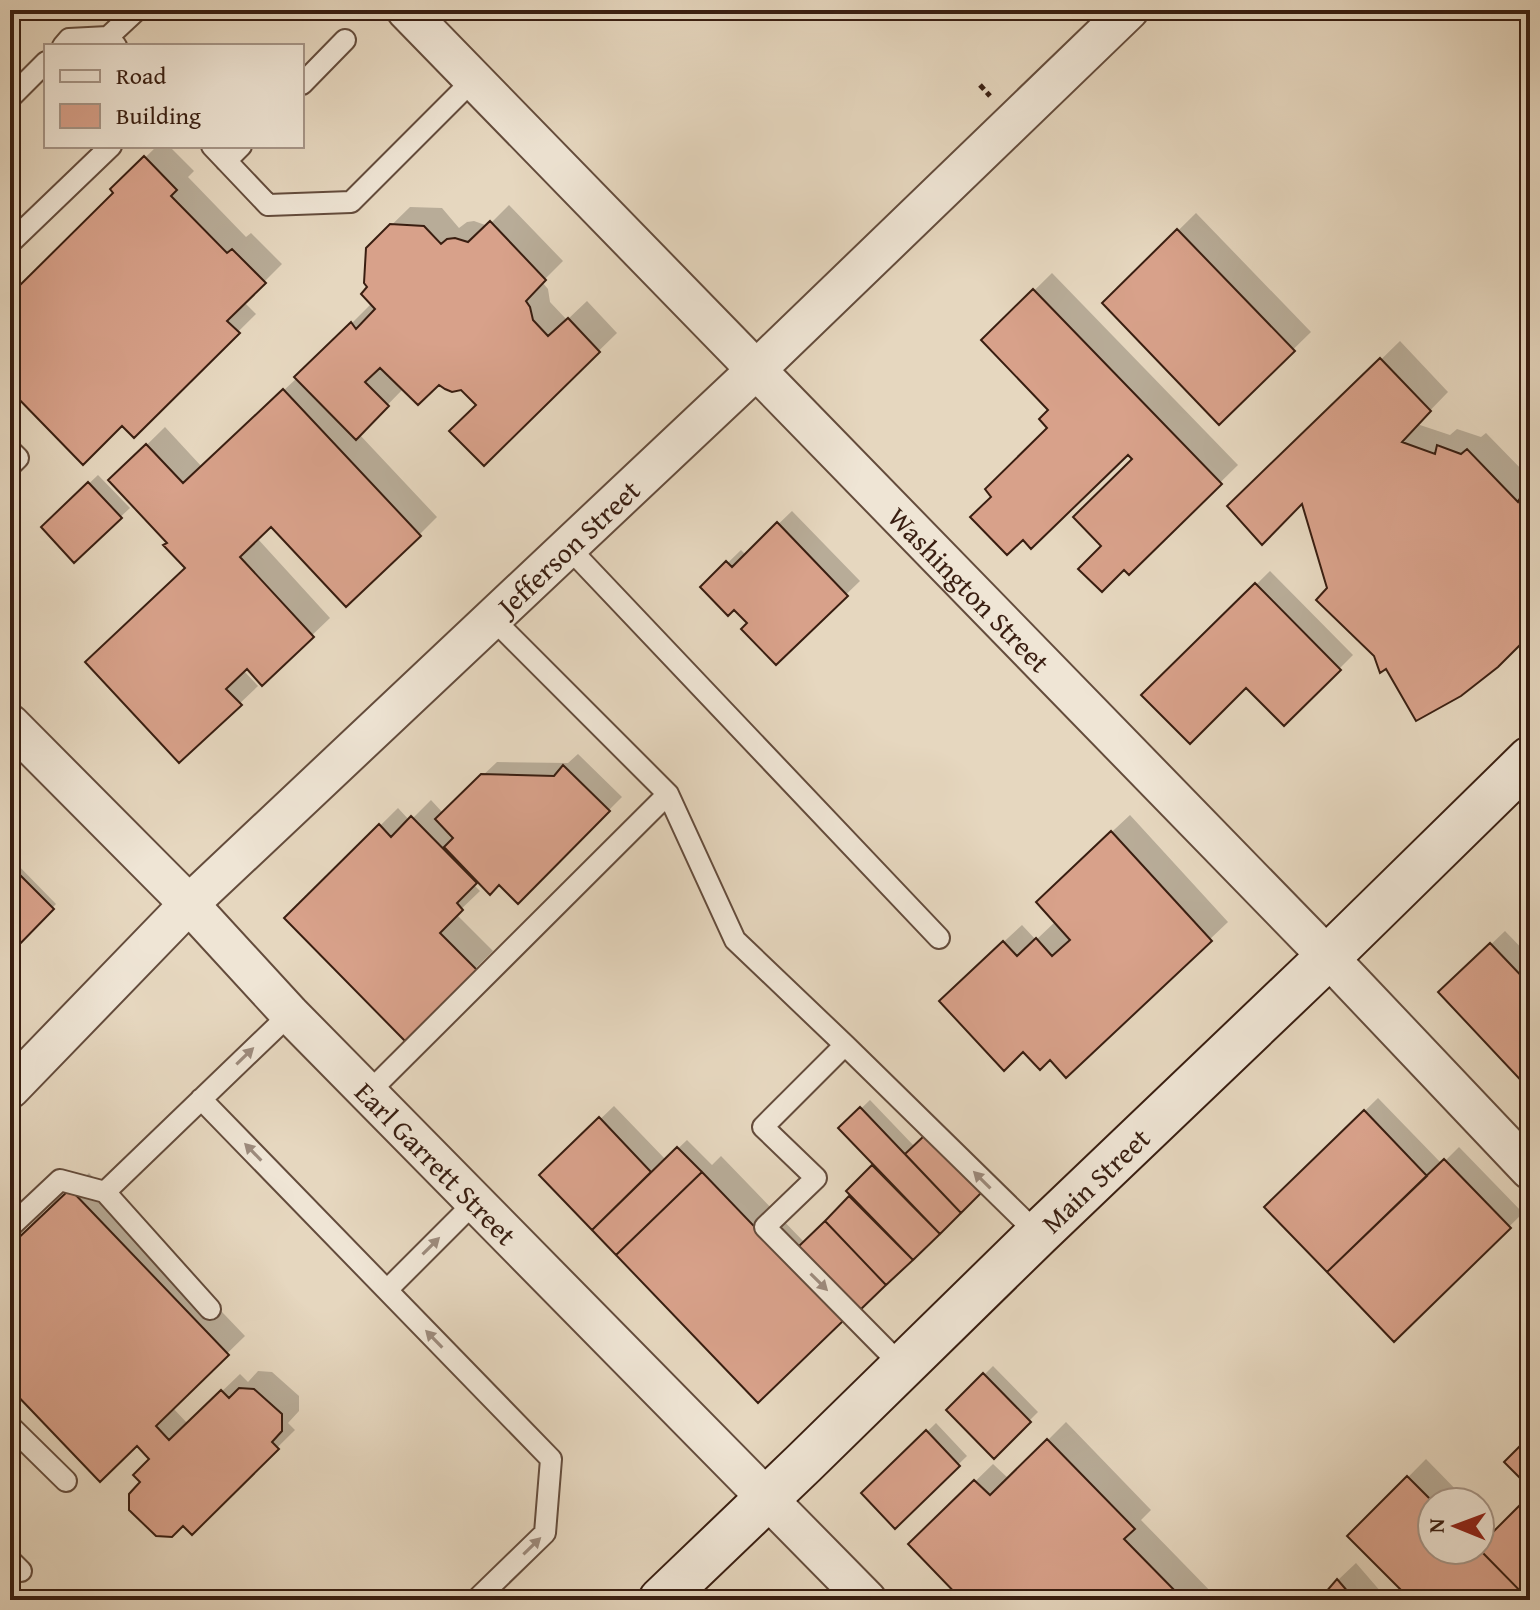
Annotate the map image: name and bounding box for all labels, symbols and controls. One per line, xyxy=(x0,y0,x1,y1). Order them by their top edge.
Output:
legend xyxy=(44,44,304,148)
text: Road xyxy=(116,58,166,93)
text: Building xyxy=(116,98,201,133)
street label: Jefferson Street xyxy=(485,469,649,627)
street label: Washington Street xyxy=(879,497,1060,681)
one-way arrow xyxy=(235,1048,254,1066)
street label: Earl Garrett Street xyxy=(346,1072,527,1254)
street label: Main Street xyxy=(1031,1118,1159,1242)
one-way arrow xyxy=(244,1143,262,1162)
one-way arrow xyxy=(973,1171,992,1189)
one-way arrow xyxy=(421,1237,440,1256)
one-way arrow xyxy=(810,1272,828,1291)
one-way arrow xyxy=(425,1330,444,1349)
north arrow xyxy=(1416,1486,1496,1566)
text: N xyxy=(1420,1518,1452,1533)
one-way arrow xyxy=(522,1537,541,1555)

